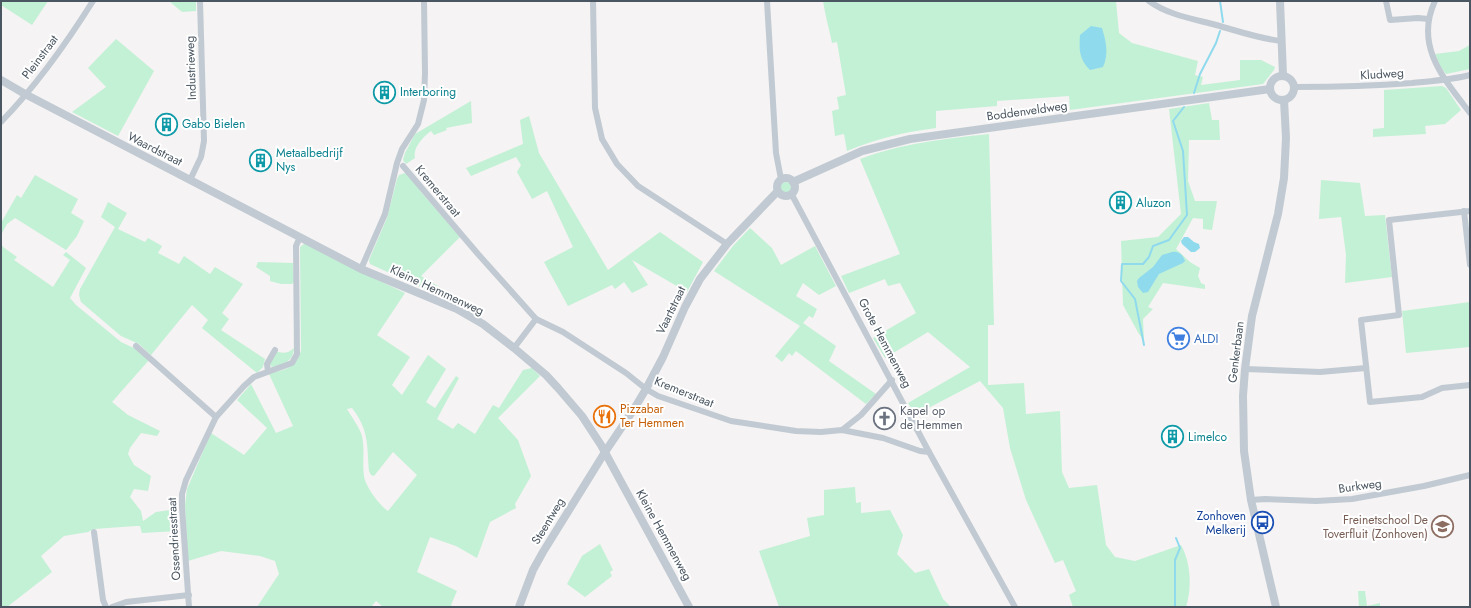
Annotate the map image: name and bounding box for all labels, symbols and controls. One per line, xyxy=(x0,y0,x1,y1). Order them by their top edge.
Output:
street label: Pleinstraat xyxy=(17,31,63,83)
street label: Industrieweg xyxy=(181,36,201,100)
street label: Kludweg xyxy=(1360,63,1404,85)
building icon: Interboring xyxy=(371,79,397,105)
place label: Interboring xyxy=(400,83,456,101)
street label: Boddenveldweg xyxy=(986,96,1068,126)
building icon: Gabo Bielen xyxy=(154,111,180,137)
place label: Gabo Bielen xyxy=(182,115,245,133)
street label: Waardstraat xyxy=(124,127,186,171)
place label: Metaalbedrijf Nys xyxy=(276,144,343,176)
building icon: Metaalbedrijf Nys xyxy=(247,147,273,173)
street label: Kremerstraat xyxy=(411,161,465,221)
building icon: Aluzon xyxy=(1107,190,1133,216)
place label: Aluzon xyxy=(1136,194,1171,212)
street label: Kleine Hemmenweg xyxy=(387,260,487,320)
street label: Vaartstraat xyxy=(652,283,690,337)
street label: Grote Hemmenweg xyxy=(854,295,916,391)
street label: Genkerbaan xyxy=(1223,320,1249,384)
supermarket icon: ALDI xyxy=(1166,326,1192,352)
place label: ALDI xyxy=(1194,330,1218,348)
street label: Kremerstraat xyxy=(652,372,717,412)
place label: Pizzabar Ter Hemmen xyxy=(620,400,684,432)
place label: Kapel op de Hemmen xyxy=(900,402,963,434)
restaurant icon: Pizzabar Ter Hemmen xyxy=(591,403,617,429)
church icon: Kapel op de Hemmen xyxy=(871,405,897,431)
building icon: Limelco xyxy=(1159,424,1185,450)
place label: Limelco xyxy=(1188,428,1228,446)
street label: Burkweg xyxy=(1337,474,1383,498)
street label: Kleine Hemmenweg xyxy=(631,486,697,584)
street label: Steentweg xyxy=(527,494,569,548)
street label: Ossendriesstraat xyxy=(163,497,185,581)
place label: Zonhoven Melkerij xyxy=(1197,507,1246,539)
bus stop icon: Zonhoven Melkerij xyxy=(1249,510,1275,536)
place label: Freinetschool De Toverfluit (Zonhoven) xyxy=(1323,511,1428,543)
school or university icon: Freinetschool De Toverfluit (Zonhoven) xyxy=(1430,514,1456,540)

